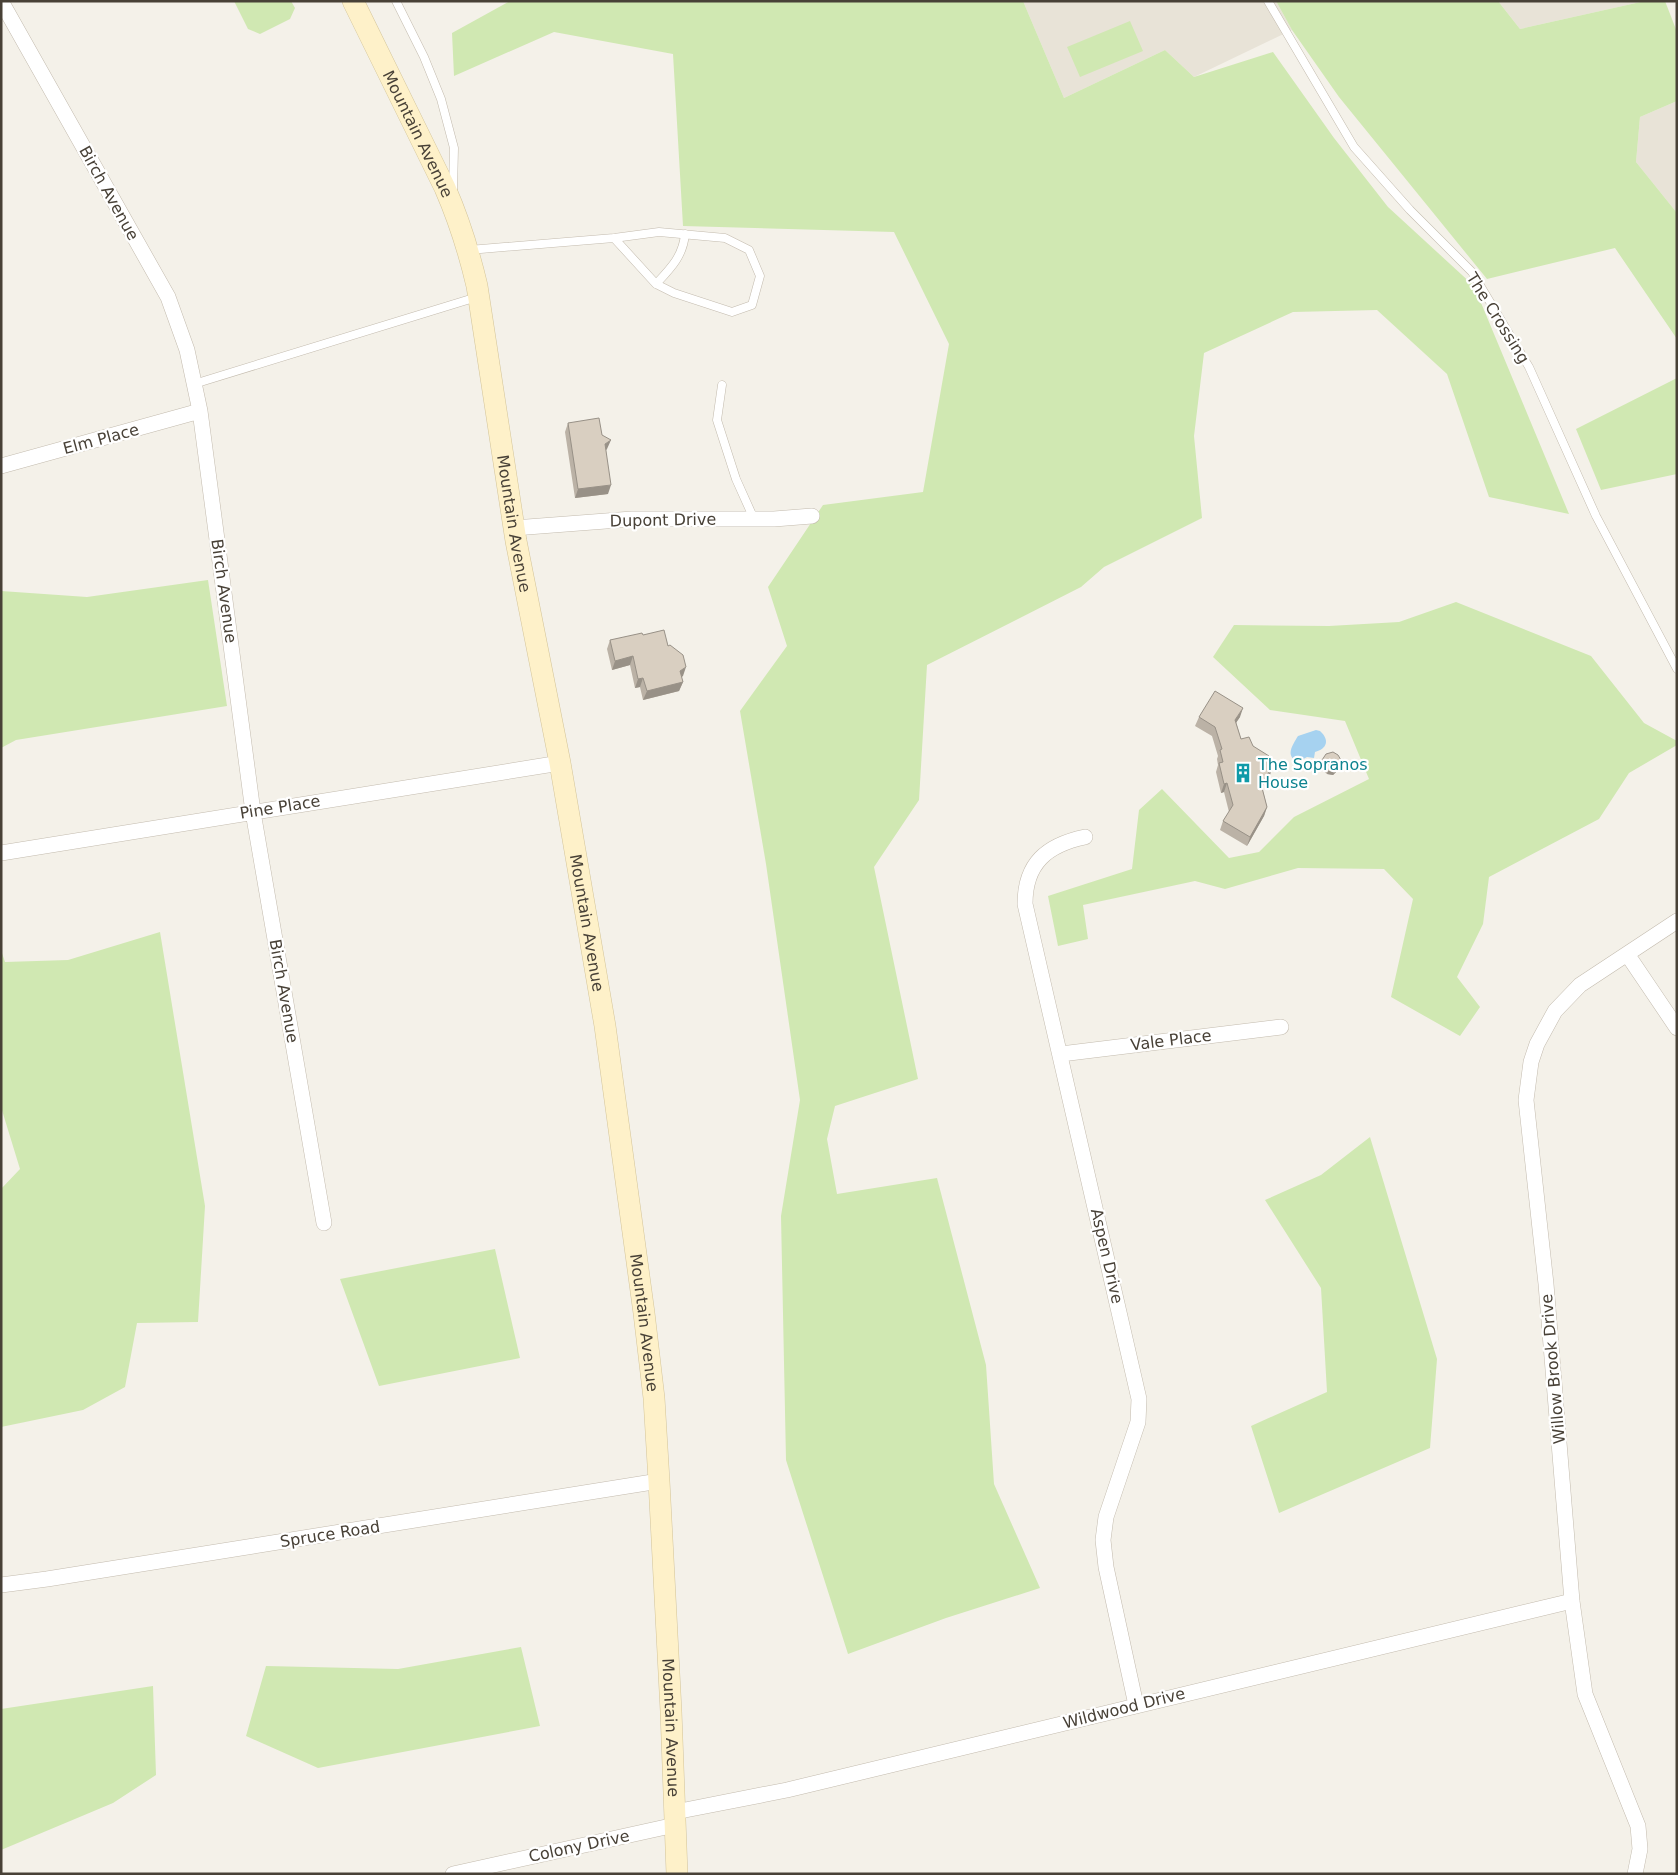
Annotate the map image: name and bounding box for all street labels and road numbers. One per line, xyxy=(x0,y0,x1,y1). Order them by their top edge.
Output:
street label: Mountain Avenue xyxy=(379,67,457,200)
street label: Birch Avenue xyxy=(75,142,143,244)
street label: The Crossing xyxy=(1462,268,1533,367)
street label: Elm Place xyxy=(61,420,141,458)
street label: Mountain Avenue xyxy=(493,453,535,594)
street label: Dupont Drive xyxy=(610,510,716,530)
street label: Birch Avenue xyxy=(207,538,241,644)
street label: Pine Place xyxy=(238,791,322,823)
street label: Mountain Avenue xyxy=(566,853,608,993)
street label: Birch Avenue xyxy=(266,938,302,1044)
street label: Vale Place xyxy=(1129,1026,1213,1054)
street label: Aspen Drive xyxy=(1087,1207,1127,1305)
street label: Mountain Avenue xyxy=(627,1252,663,1393)
street label: Willow Brook Drive xyxy=(1537,1293,1569,1445)
street label: Spruce Road xyxy=(279,1517,381,1551)
street label: Mountain Avenue xyxy=(659,1658,684,1797)
street label: Wildwood Drive xyxy=(1061,1684,1187,1732)
street label: Colony Drive xyxy=(527,1826,631,1866)

